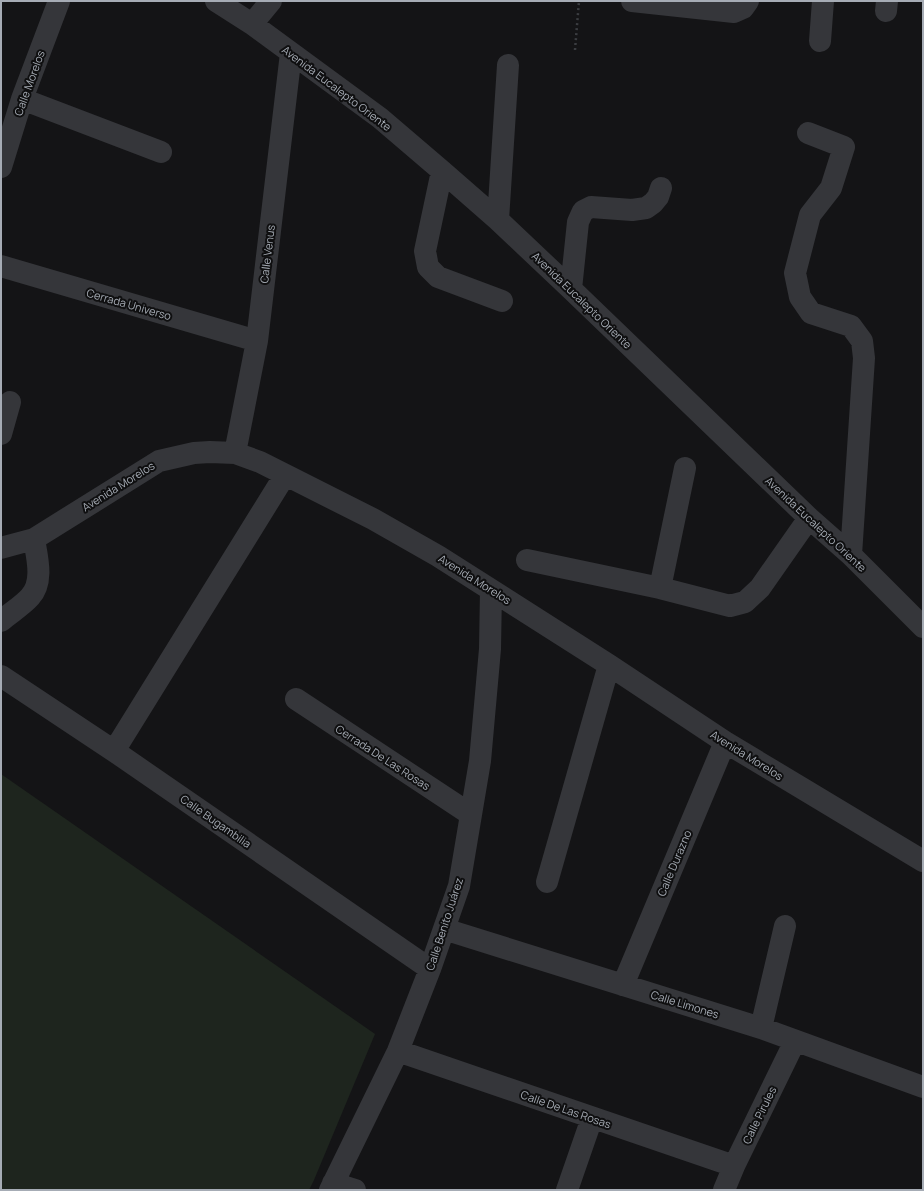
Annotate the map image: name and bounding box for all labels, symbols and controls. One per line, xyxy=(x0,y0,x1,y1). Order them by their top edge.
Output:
street label: Avenida Eucalepto Oriente xyxy=(279,42,395,134)
street label: Calle Morelos xyxy=(10,48,48,118)
street label: Calle Venus xyxy=(256,224,278,284)
street label: Avenida Eucalepto Oriente xyxy=(529,248,636,352)
street label: Cerrada Universo xyxy=(85,285,174,323)
street label: Avenida Morelos xyxy=(79,458,157,514)
street label: Avenida Eucalepto Oriente xyxy=(762,473,870,575)
street label: Avenida Morelos xyxy=(436,551,514,607)
street label: Cerrada De Las Rosas xyxy=(333,721,433,793)
street label: Avenida Morelos xyxy=(708,727,786,783)
street label: Calle Bugambilia xyxy=(178,791,254,851)
street label: Calle Durazno xyxy=(653,827,695,898)
street label: Calle Benito Juárez xyxy=(422,876,466,972)
street label: Calle Limones xyxy=(649,987,721,1022)
street label: Calle Pirules xyxy=(739,1084,779,1146)
street label: Calle De Las Rosas xyxy=(519,1087,613,1132)

